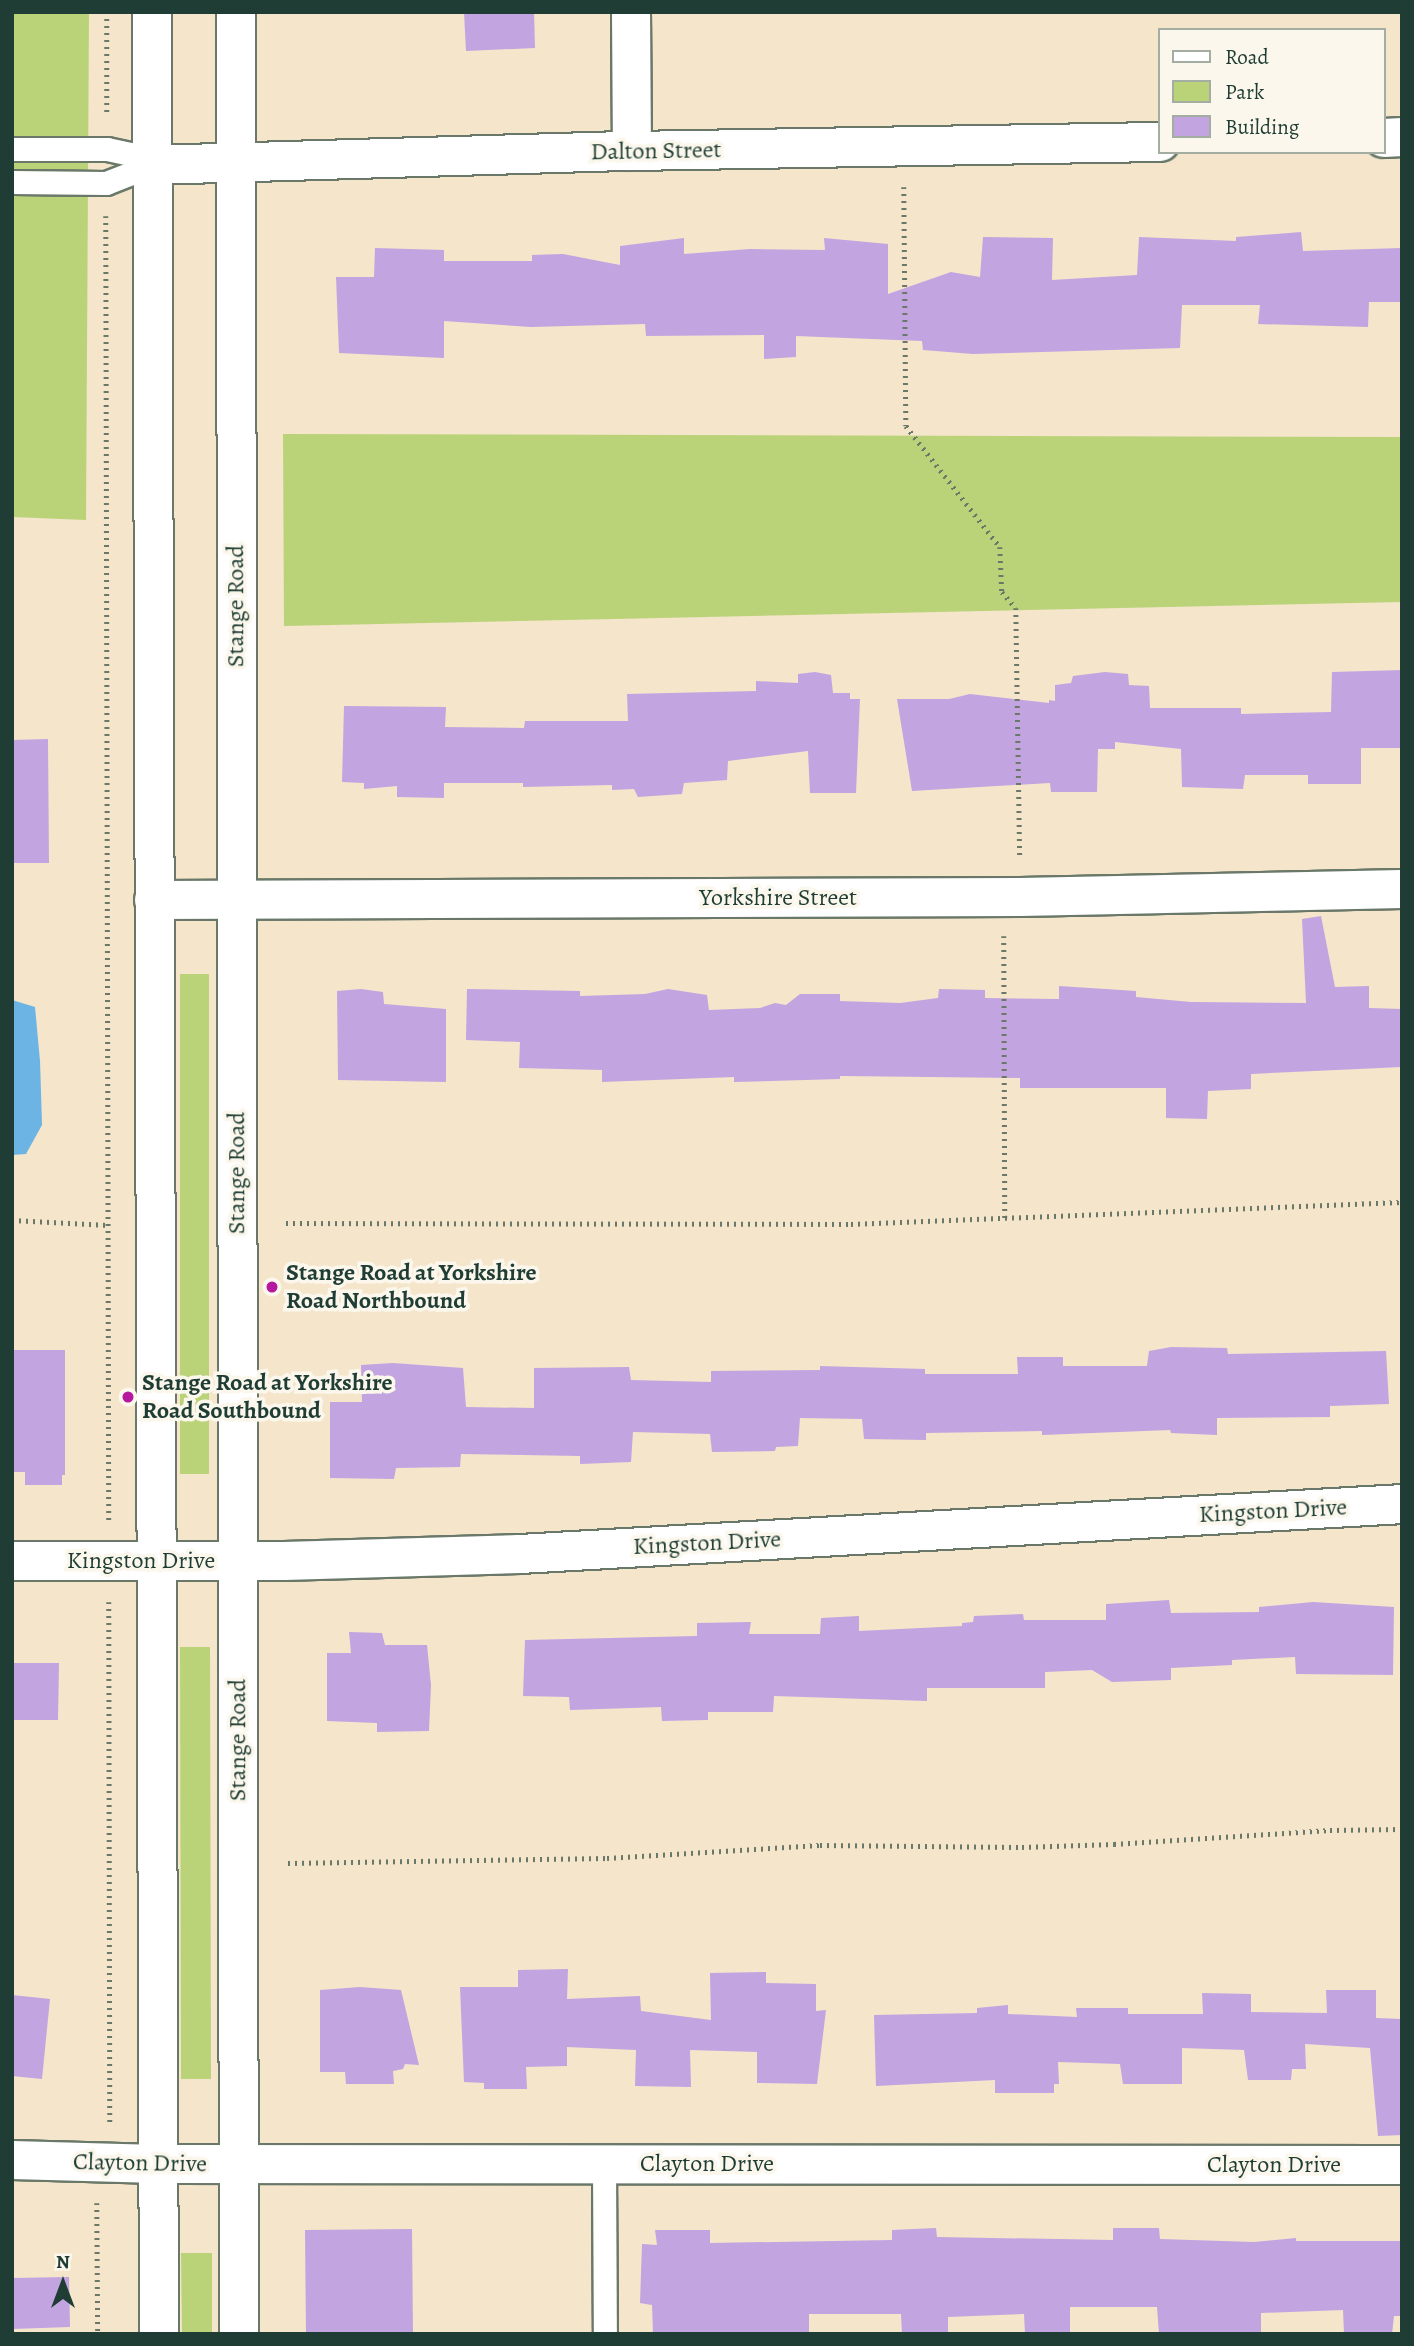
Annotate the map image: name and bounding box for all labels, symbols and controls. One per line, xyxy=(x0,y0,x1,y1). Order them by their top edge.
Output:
legend xyxy=(1158,28,1386,154)
text: Road xyxy=(1225,43,1269,71)
text: Park xyxy=(1225,78,1264,106)
text: Building xyxy=(1225,113,1299,141)
street label: Dalton Street xyxy=(590,135,722,167)
street label: Stange Road xyxy=(222,545,250,667)
street label: Yorkshire Street xyxy=(699,884,857,912)
street label: Stange Road xyxy=(223,1112,251,1234)
place label: Stange Road at Yorkshire Road Northbound xyxy=(286,1259,537,1315)
marker: Stange Road at Yorkshire Road Northbound xyxy=(264,1279,280,1295)
place label: Stange Road at Yorkshire Road Southbound xyxy=(142,1369,393,1425)
marker: Stange Road at Yorkshire Road Southbound xyxy=(120,1389,136,1405)
street label: Kingston Drive xyxy=(1198,1493,1348,1529)
street label: Kingston Drive xyxy=(632,1525,782,1561)
street label: Kingston Drive xyxy=(67,1547,215,1575)
street label: Stange Road xyxy=(224,1679,252,1801)
street label: Clayton Drive xyxy=(73,2147,207,2179)
street label: Clayton Drive xyxy=(640,2150,774,2178)
street label: Clayton Drive xyxy=(1207,2151,1341,2179)
north arrow xyxy=(28,2248,98,2318)
text: N xyxy=(56,2249,70,2275)

